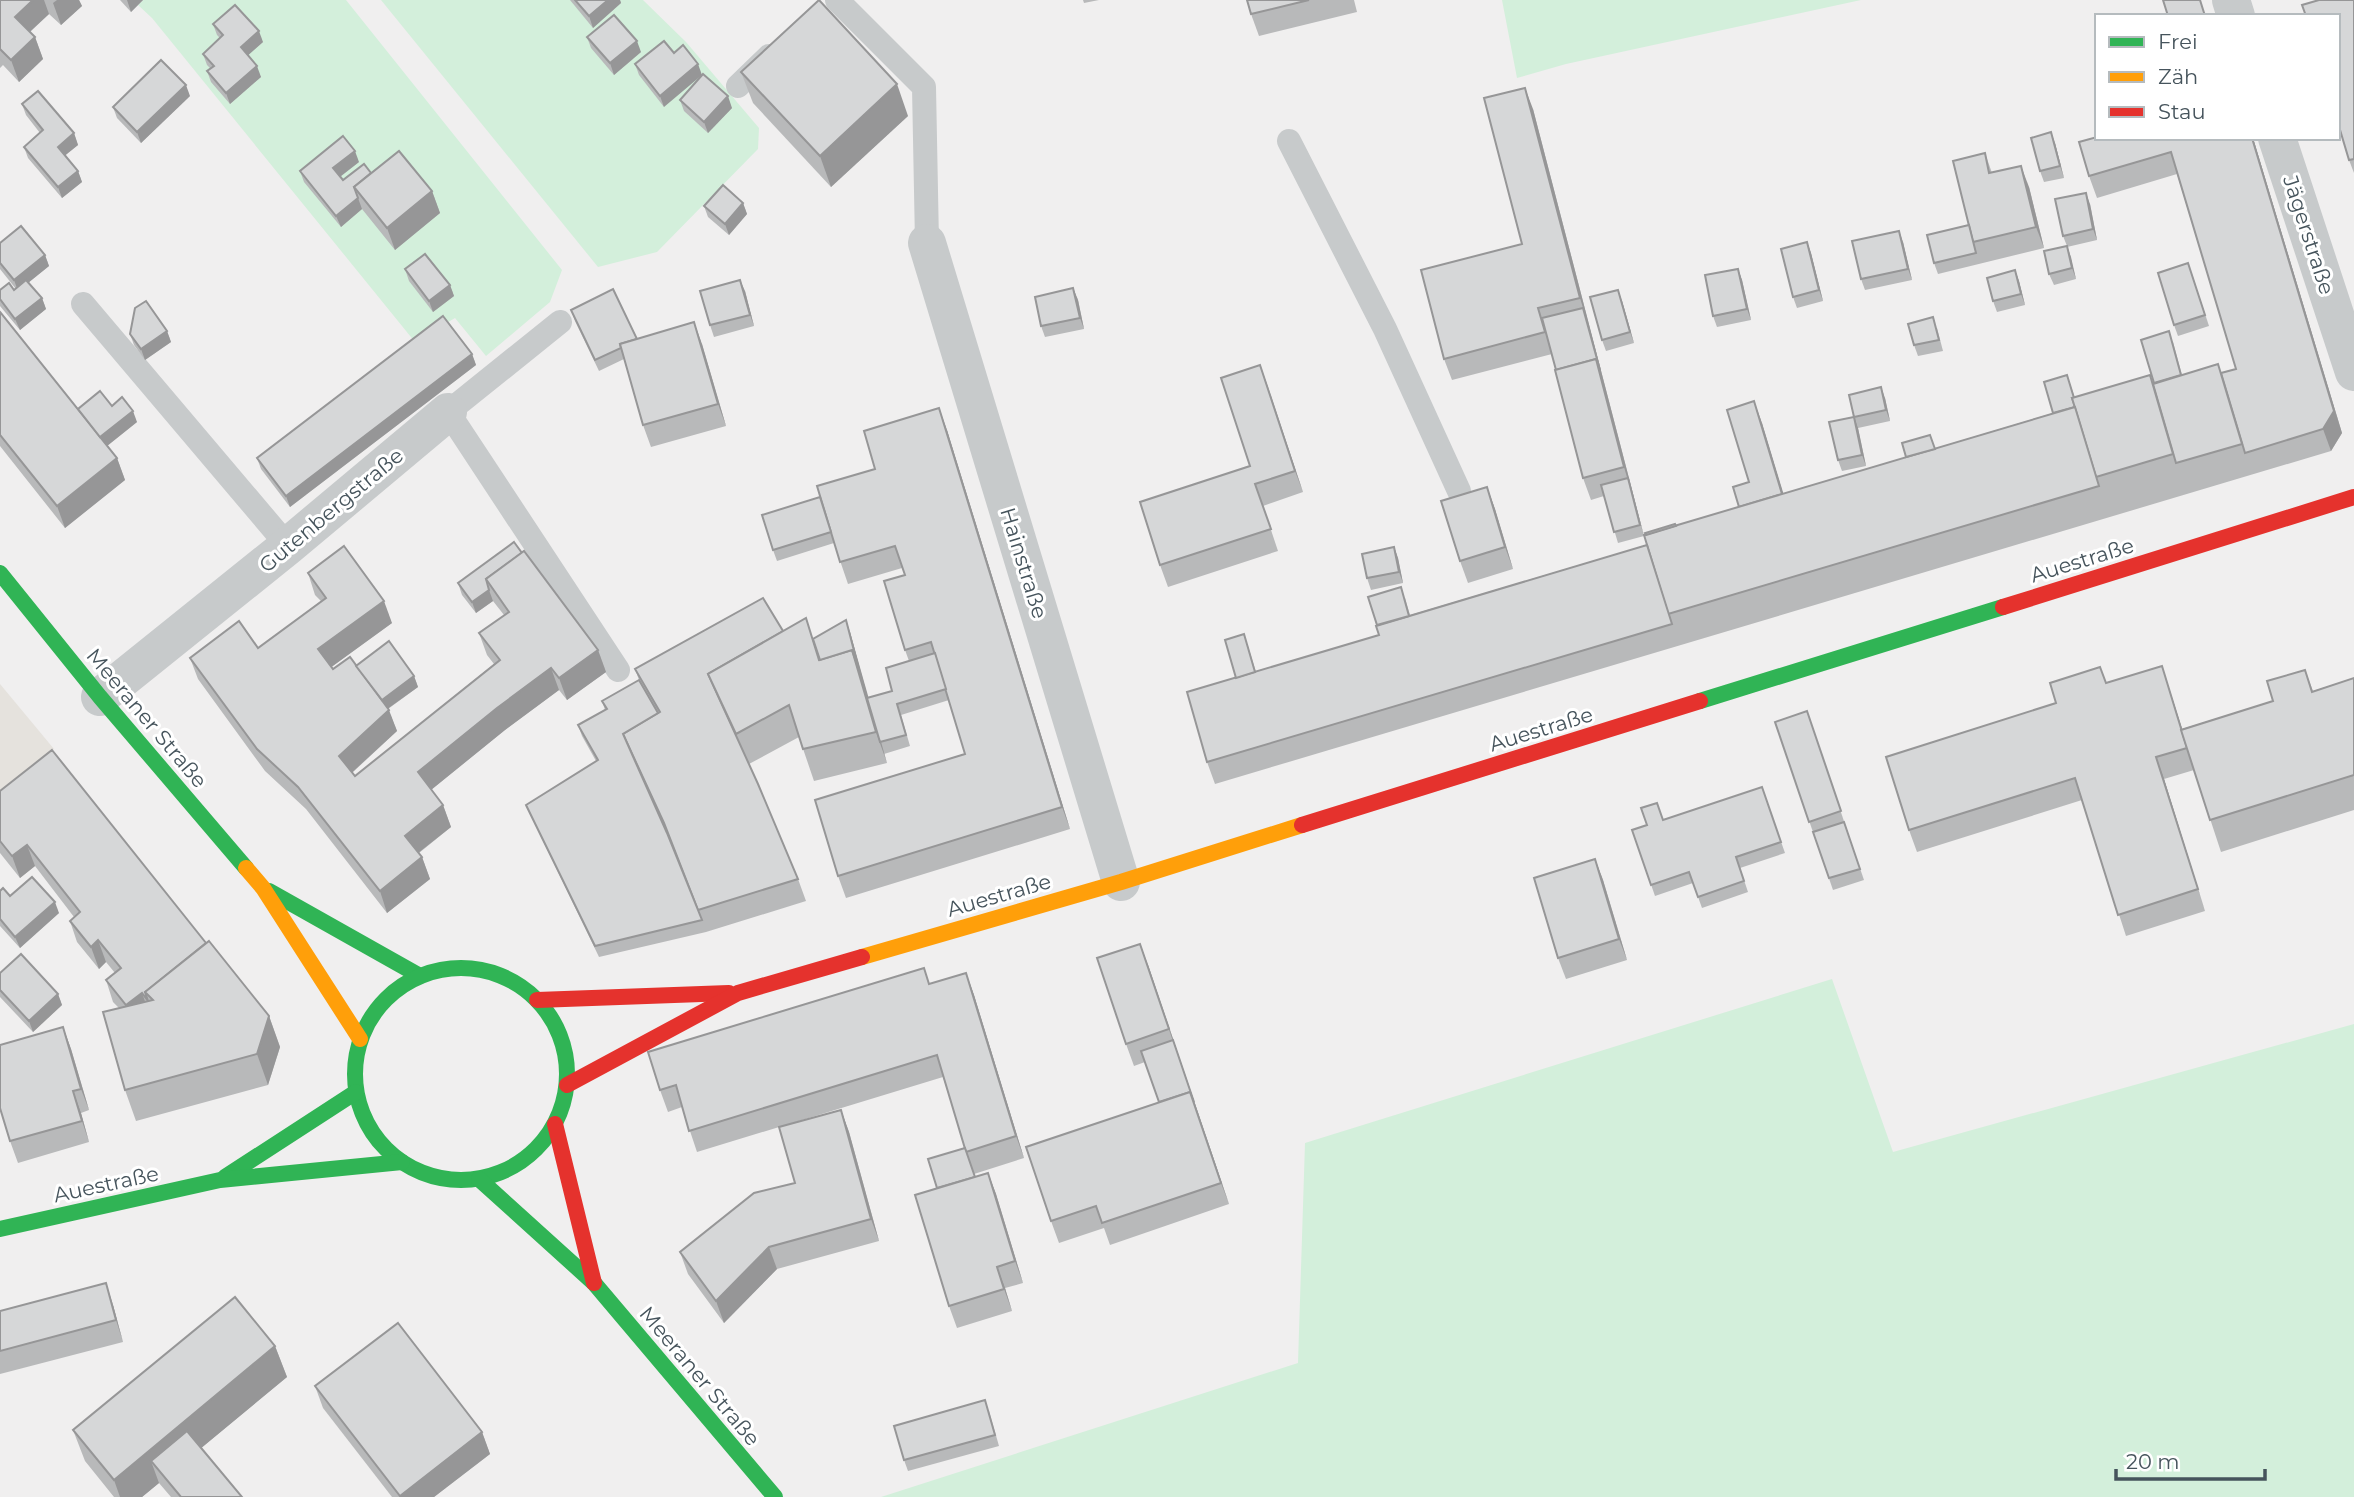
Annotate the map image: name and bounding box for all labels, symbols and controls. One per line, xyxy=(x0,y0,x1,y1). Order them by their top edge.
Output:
legend xyxy=(2095,14,2340,140)
text: Frei xyxy=(2158,29,2198,54)
text: Zäh xyxy=(2158,64,2198,89)
text: Stau xyxy=(2158,99,2206,124)
street label: Jägerstraße xyxy=(2278,171,2340,298)
street label: Gutenbergstraße xyxy=(254,442,408,578)
street label: Hainstraße xyxy=(995,504,1053,622)
street label: Auestraße xyxy=(2027,532,2137,588)
street label: Meeraner Straße xyxy=(81,643,213,793)
street label: Auestraße xyxy=(1486,701,1596,757)
street label: Auestraße xyxy=(944,868,1054,922)
street label: Auestraße xyxy=(51,1161,161,1207)
street label: Meeraner Straße xyxy=(634,1301,766,1451)
scale bar xyxy=(2116,1438,2265,1482)
text: 20 m xyxy=(2126,1449,2180,1474)

